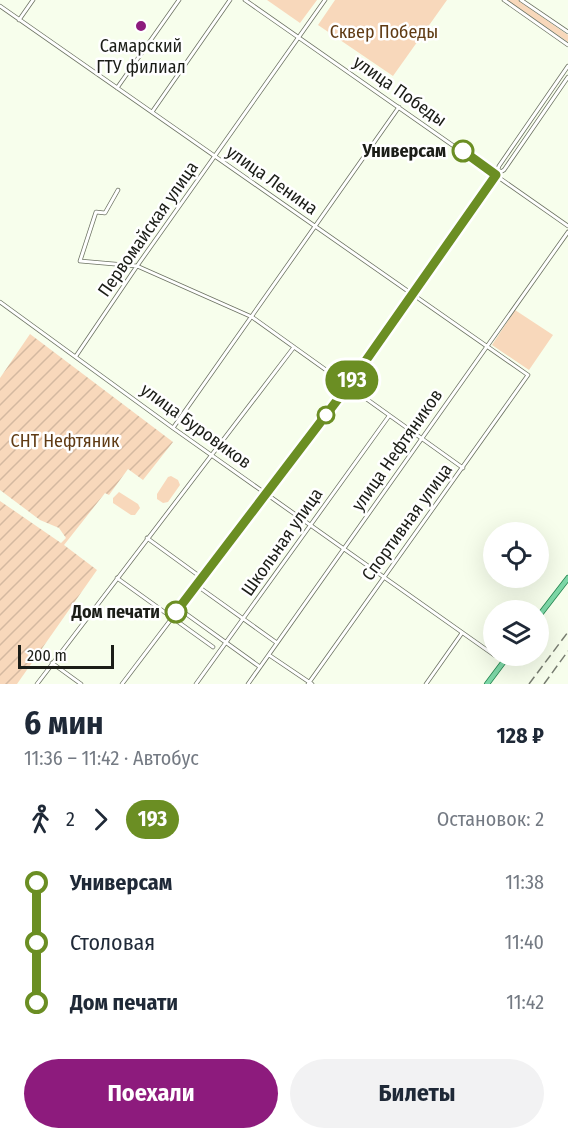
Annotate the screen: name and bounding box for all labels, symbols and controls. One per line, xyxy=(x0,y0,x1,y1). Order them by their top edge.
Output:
marker: Самарский ГТУ филиал xyxy=(134,19,148,33)
park label: Сквер Победы xyxy=(330,21,438,43)
place label: Самарский ГТУ филиал xyxy=(96,35,186,78)
street label: улица Победы xyxy=(349,51,451,131)
street label: улица Ленина xyxy=(222,140,322,220)
place label: Универсам xyxy=(361,140,446,162)
marker: Универсам xyxy=(452,140,474,162)
street label: Первомайская улица xyxy=(93,157,203,301)
line badge: 193 xyxy=(318,360,386,400)
text: 193 xyxy=(337,367,367,393)
street label: улица Буровиков xyxy=(136,379,256,473)
street label: улица Нефтяников xyxy=(347,385,447,515)
unlabelled marker xyxy=(317,406,335,424)
park label: СНТ Нефтяник xyxy=(11,430,120,452)
street label: Спортивная улица xyxy=(357,459,457,585)
street label: Школьная улица xyxy=(237,484,327,600)
map controls xyxy=(483,522,549,666)
button: locate xyxy=(483,522,549,588)
button: layers xyxy=(483,600,549,666)
place label: Дом печати xyxy=(71,601,160,623)
marker: Дом печати xyxy=(165,601,187,623)
scale bar xyxy=(18,642,114,670)
text: 200 m xyxy=(27,646,67,665)
text: 6 мин xyxy=(24,703,104,743)
text: 128 ₽ xyxy=(496,722,544,749)
text: 11:36 – 11:42 · Автобус xyxy=(24,746,199,770)
icon: walk xyxy=(24,803,57,836)
icon: forward xyxy=(84,803,117,836)
text: 193 xyxy=(138,806,167,832)
text: 2 xyxy=(66,807,75,831)
text: Остановок: 2 xyxy=(437,807,544,831)
text: Универсам xyxy=(70,869,172,896)
text: 11:38 xyxy=(505,870,544,894)
text: Столовая xyxy=(70,929,155,956)
text: 11:40 xyxy=(504,930,544,954)
text: Дом печати xyxy=(70,989,178,1016)
text: 11:42 xyxy=(506,990,544,1014)
button: Поехали xyxy=(24,1059,278,1128)
button: Билеты xyxy=(290,1059,544,1128)

